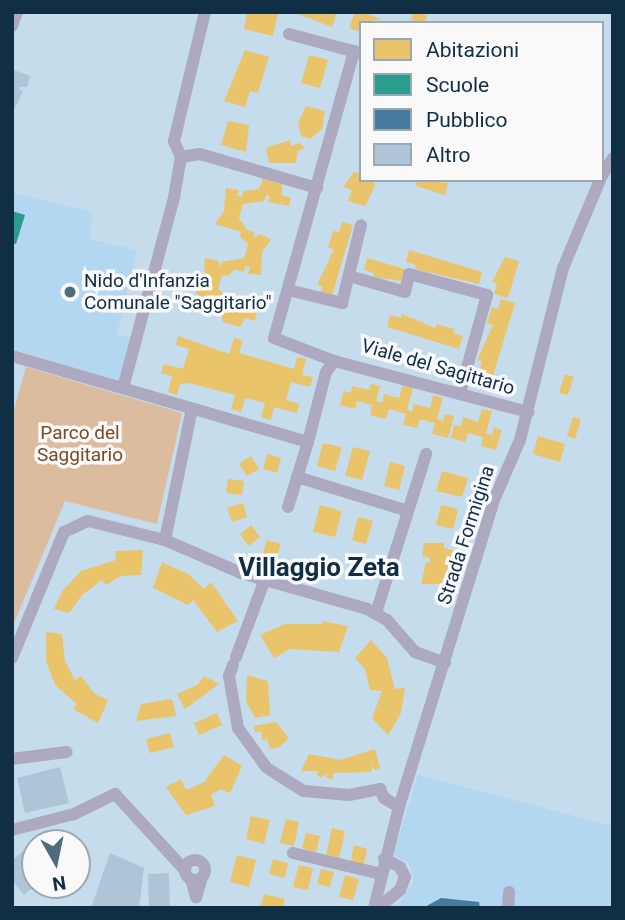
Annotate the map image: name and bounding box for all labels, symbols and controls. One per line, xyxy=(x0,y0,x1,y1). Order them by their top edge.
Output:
legend xyxy=(359,21,604,182)
text: Abitazioni xyxy=(426,38,519,62)
text: Scuole xyxy=(426,73,489,97)
text: Pubblico xyxy=(426,108,508,132)
text: Altro xyxy=(426,143,471,167)
place label: Nido d'Infanzia Comunale "Saggitario" xyxy=(84,270,272,314)
marker: Nido d'Infanzia Comunale "Saggitario" xyxy=(62,284,78,300)
street label: Viale del Sagittario xyxy=(359,334,517,400)
park label: Parco del Saggitario xyxy=(37,422,123,466)
street label: Strada Formigina xyxy=(433,463,499,607)
district label: Villaggio Zeta xyxy=(238,552,400,584)
north arrow xyxy=(21,829,91,899)
text: N xyxy=(51,871,67,896)

